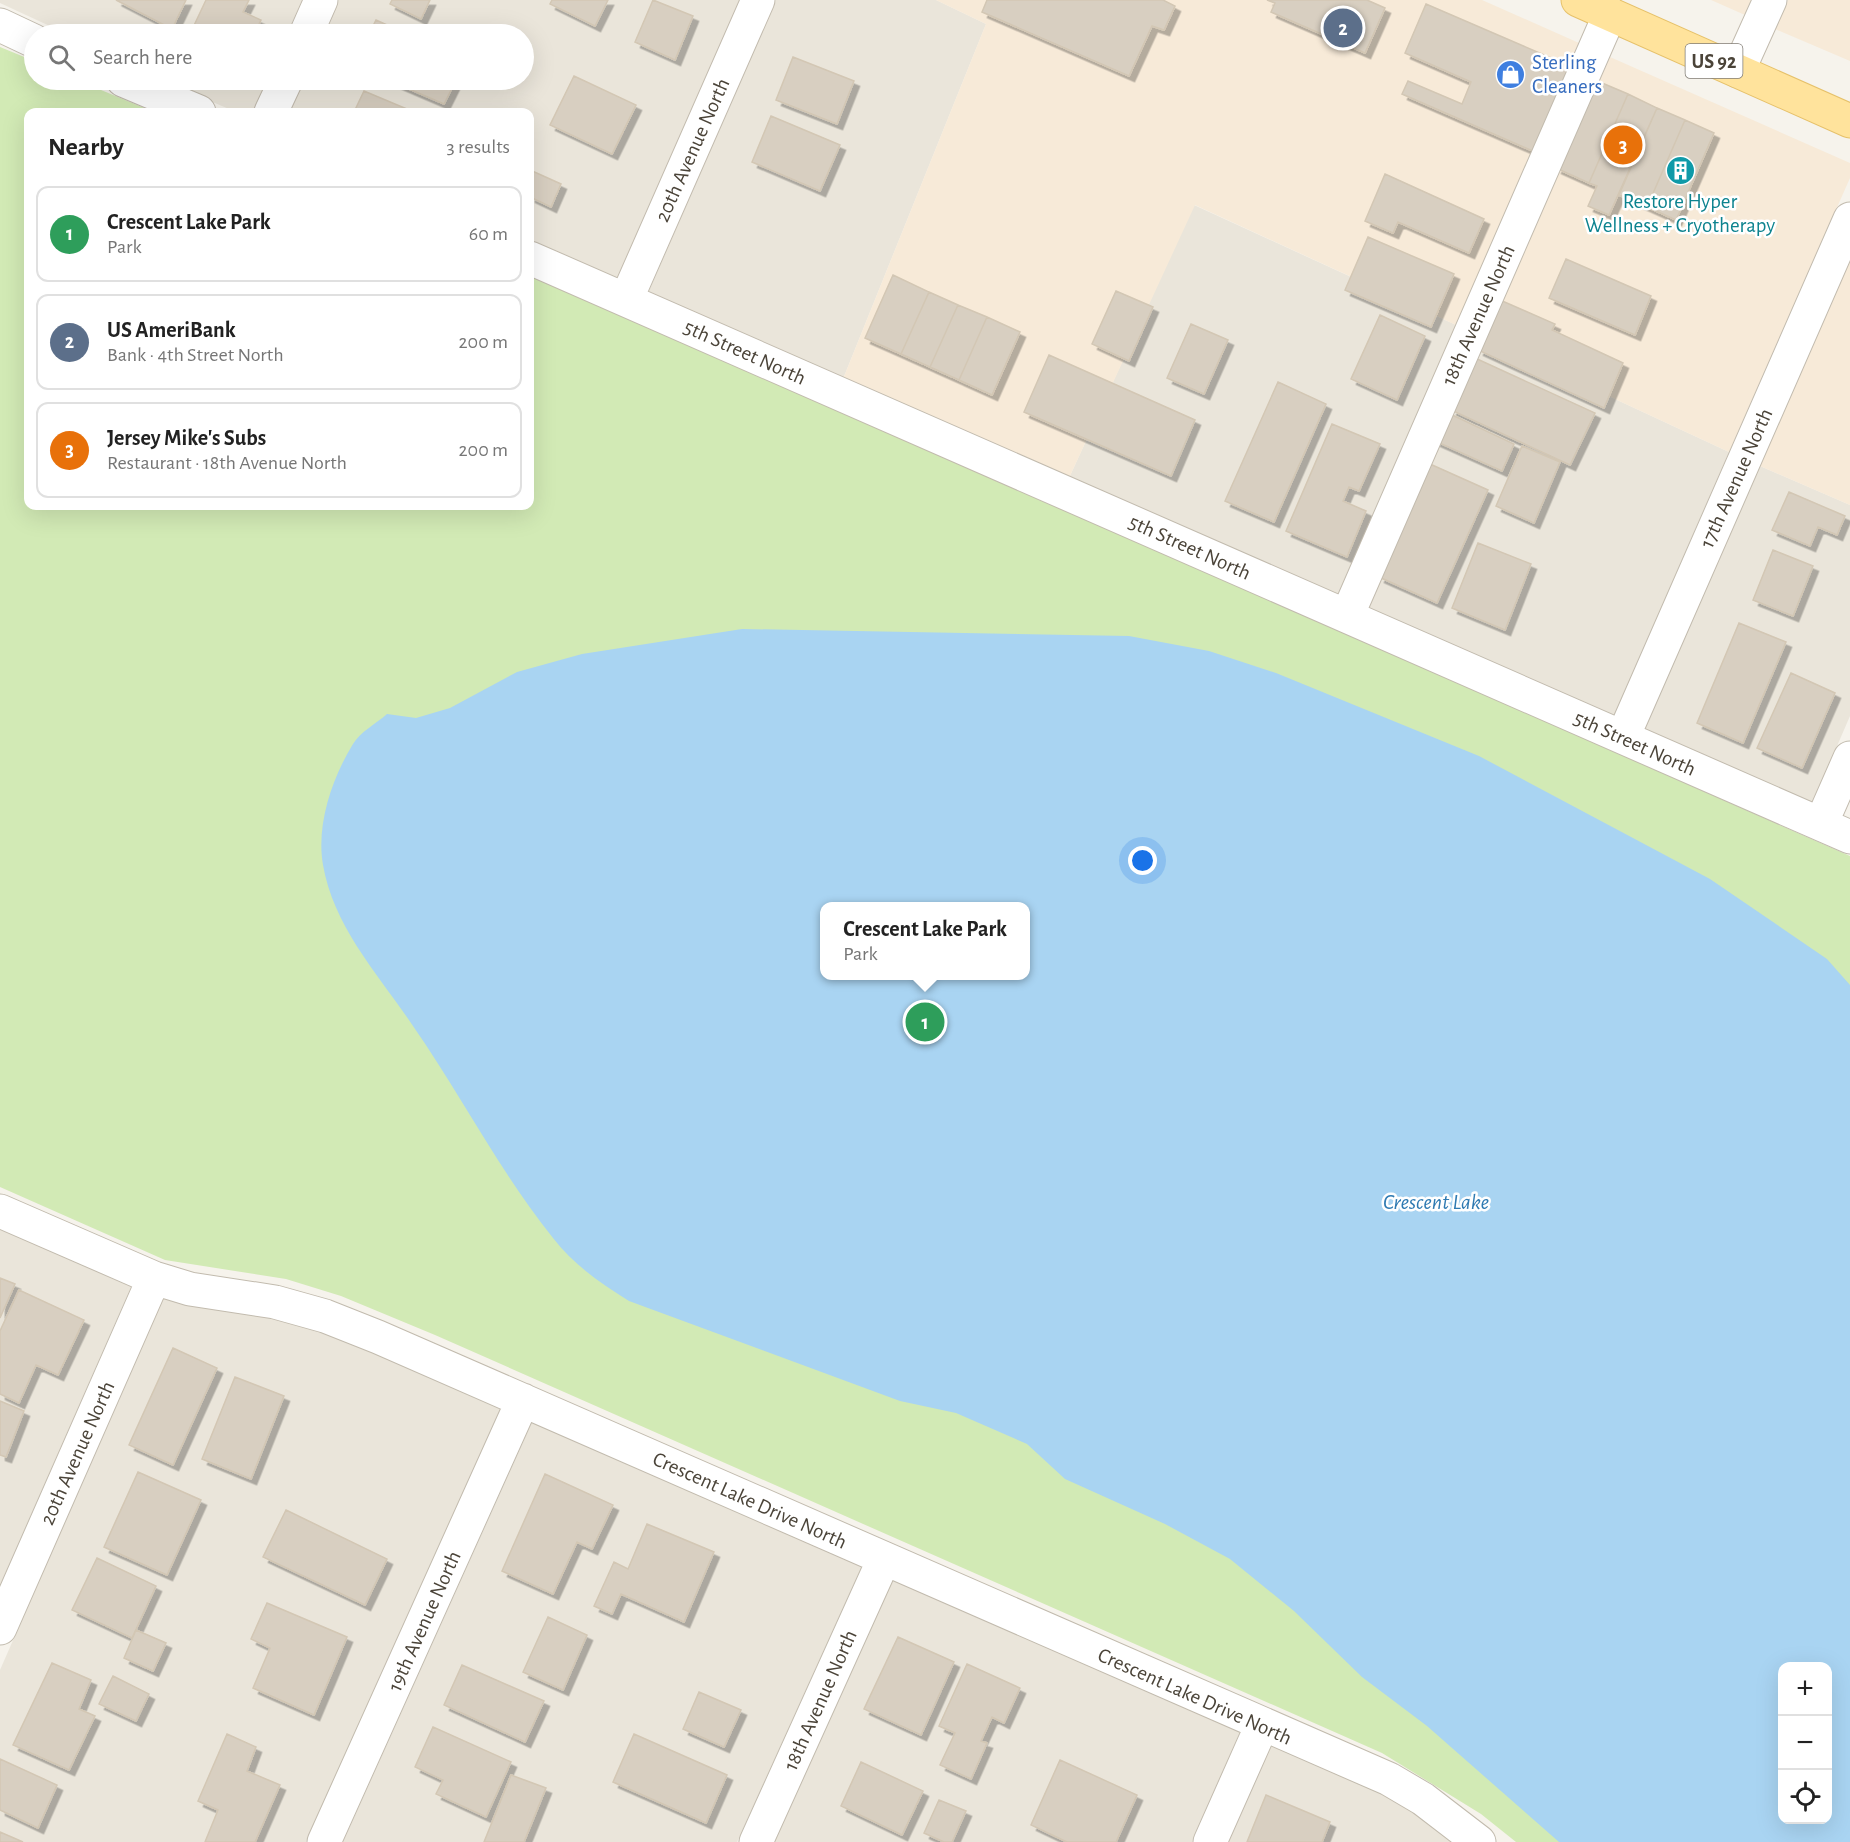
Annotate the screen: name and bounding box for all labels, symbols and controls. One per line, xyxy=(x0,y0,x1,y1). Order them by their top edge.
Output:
pin: 2 xyxy=(1324,6,1362,51)
search box xyxy=(24,24,534,90)
icon: search xyxy=(45,41,78,74)
road number: US 92 xyxy=(1686,44,1742,78)
text: Search here xyxy=(93,46,192,68)
place label: Sterling Cleaners xyxy=(1532,52,1602,97)
shop icon: Sterling Cleaners xyxy=(1495,58,1527,90)
street label: 20th Avenue North xyxy=(651,75,734,225)
pin: 3 xyxy=(1604,122,1642,168)
text: Nearby xyxy=(48,134,124,160)
text: 3 results xyxy=(446,137,510,157)
building icon: Restore Hyper Wellness + Cryotherapy xyxy=(1664,154,1696,186)
place label: Restore Hyper Wellness + Cryotherapy xyxy=(1585,191,1775,236)
text: Crescent Lake Park xyxy=(107,211,271,233)
text: 1 xyxy=(66,224,73,244)
text: 60 m xyxy=(469,224,508,244)
text: Park xyxy=(107,237,142,257)
street label: 18th Avenue North xyxy=(1438,242,1519,389)
street label: 5th Street North xyxy=(681,316,809,389)
text: US AmeriBank xyxy=(107,319,236,341)
text: 2 xyxy=(65,332,74,352)
text: 200 m xyxy=(458,332,508,352)
text: Bank · 4th Street North xyxy=(107,345,284,365)
street label: 17th Avenue North xyxy=(1696,405,1777,551)
text: Jersey Mike's Subs xyxy=(107,427,266,449)
text: 3 xyxy=(65,440,74,460)
text: 200 m xyxy=(458,440,508,460)
text: Restaurant · 18th Avenue North xyxy=(107,453,347,473)
street label: 5th Street North xyxy=(1126,511,1254,584)
street label: 5th Street North xyxy=(1571,707,1699,780)
your location xyxy=(1128,846,1157,875)
popup xyxy=(820,902,1030,980)
text: Crescent Lake Park xyxy=(843,918,1007,940)
text: Park xyxy=(843,944,878,964)
pin: 1 xyxy=(906,1000,944,1044)
water label: Crescent Lake xyxy=(1383,1191,1489,1213)
street label: 20th Avenue North xyxy=(36,1378,119,1528)
street label: Crescent Lake Drive North xyxy=(650,1448,850,1553)
street label: 19th Avenue North xyxy=(384,1548,465,1695)
street label: 18th Avenue North xyxy=(780,1627,861,1774)
street label: Crescent Lake Drive North xyxy=(1095,1644,1295,1749)
map controls xyxy=(1778,1662,1832,1824)
button: + xyxy=(1778,1662,1832,1716)
button: − xyxy=(1778,1716,1832,1770)
button: locate xyxy=(1778,1770,1832,1824)

